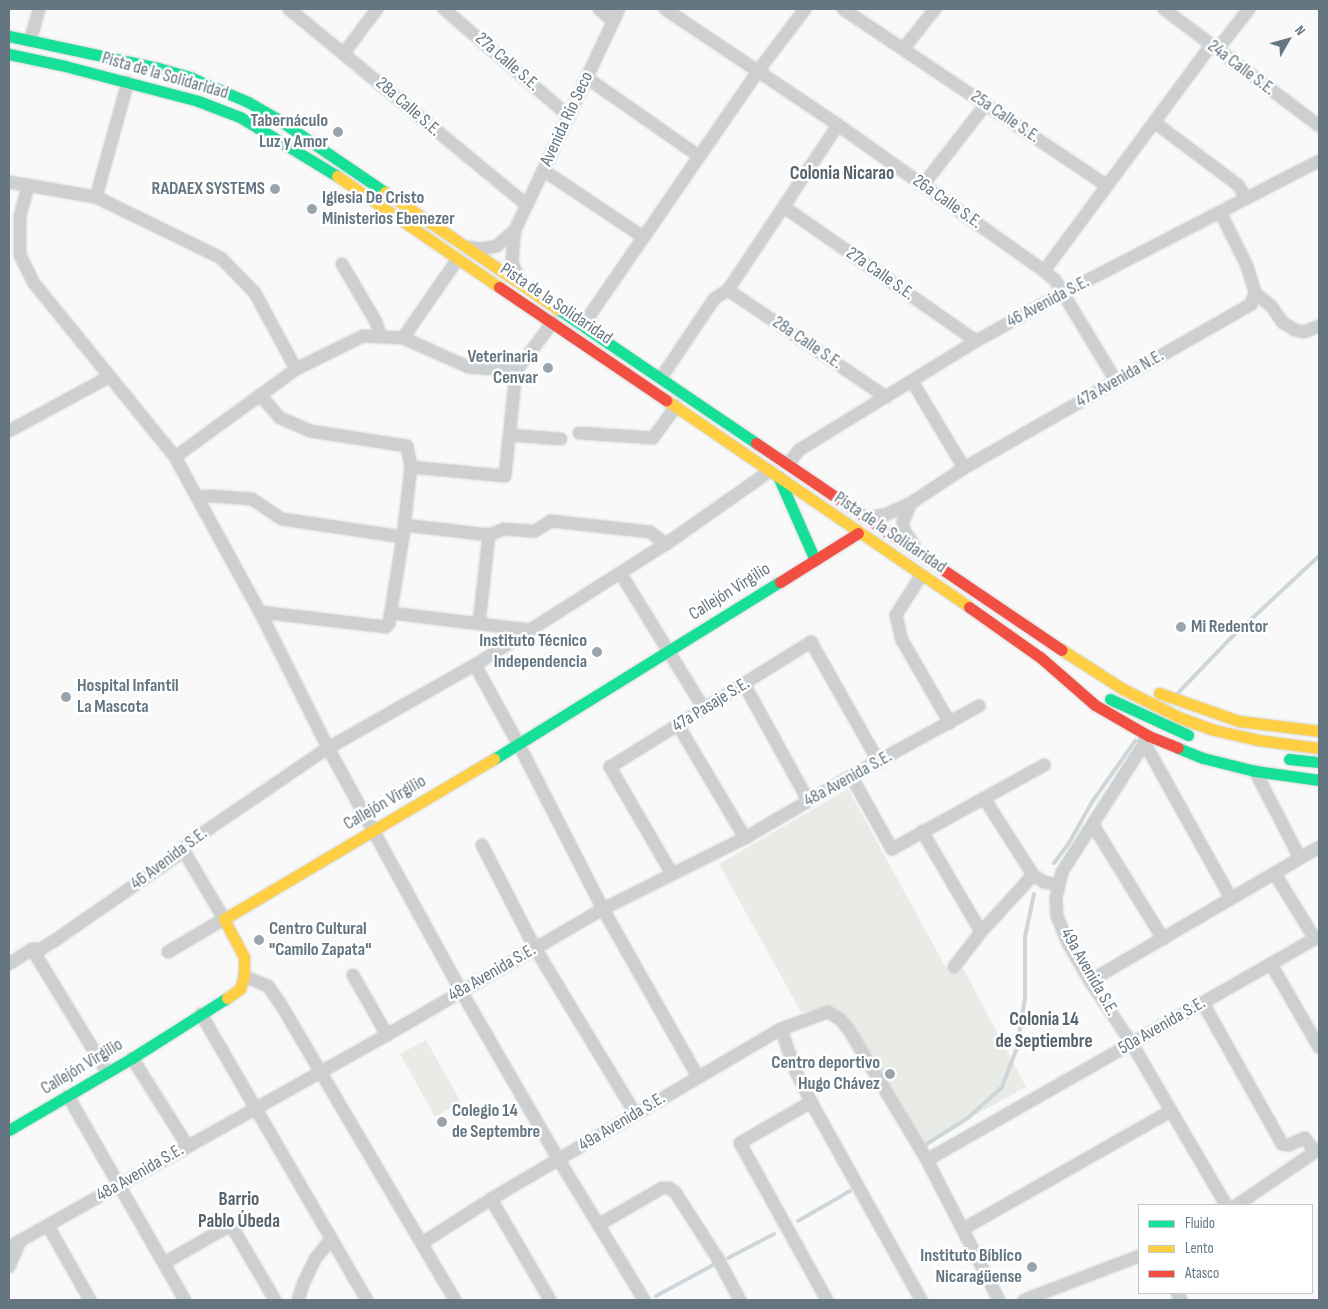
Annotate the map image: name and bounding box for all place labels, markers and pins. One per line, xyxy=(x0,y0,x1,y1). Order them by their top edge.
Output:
place label: Tabernáculo Luz y Amor xyxy=(250,111,328,154)
marker: Tabernáculo Luz y Amor xyxy=(332,126,344,138)
place label: RADAEX SYSTEMS xyxy=(152,178,265,200)
marker: RADAEX SYSTEMS xyxy=(269,183,281,195)
place label: Iglesia De Cristo Ministerios Ebenezer xyxy=(322,188,455,230)
marker: Iglesia De Cristo Ministerios Ebenezer xyxy=(306,203,318,215)
place label: Veterinaria Cenvar xyxy=(467,347,538,389)
marker: Veterinaria Cenvar xyxy=(542,362,554,374)
place label: Mi Redentor xyxy=(1191,616,1268,638)
marker: Mi Redentor xyxy=(1175,621,1187,633)
place label: Instituto Técnico Independencia xyxy=(479,631,587,674)
marker: Instituto Técnico Independencia xyxy=(591,646,603,658)
place label: Hospital Infantil La Mascota xyxy=(77,676,179,719)
marker: Hospital Infantil La Mascota xyxy=(59,690,73,704)
place label: Centro Cultural "Camilo Zapata" xyxy=(269,919,371,962)
marker: Centro Cultural "Camilo Zapata" xyxy=(253,934,265,946)
place label: Centro deportivo Hugo Chávez xyxy=(771,1053,880,1096)
marker: Centro deportivo Hugo Chávez xyxy=(884,1068,896,1080)
place label: Colegio 14 de Septembre xyxy=(452,1101,540,1144)
marker: Colegio 14 de Septembre xyxy=(436,1116,448,1128)
place label: Instituto Bíblico Nicaragüense xyxy=(920,1246,1022,1288)
marker: Instituto Bíblico Nicaragüense xyxy=(1026,1261,1038,1273)

